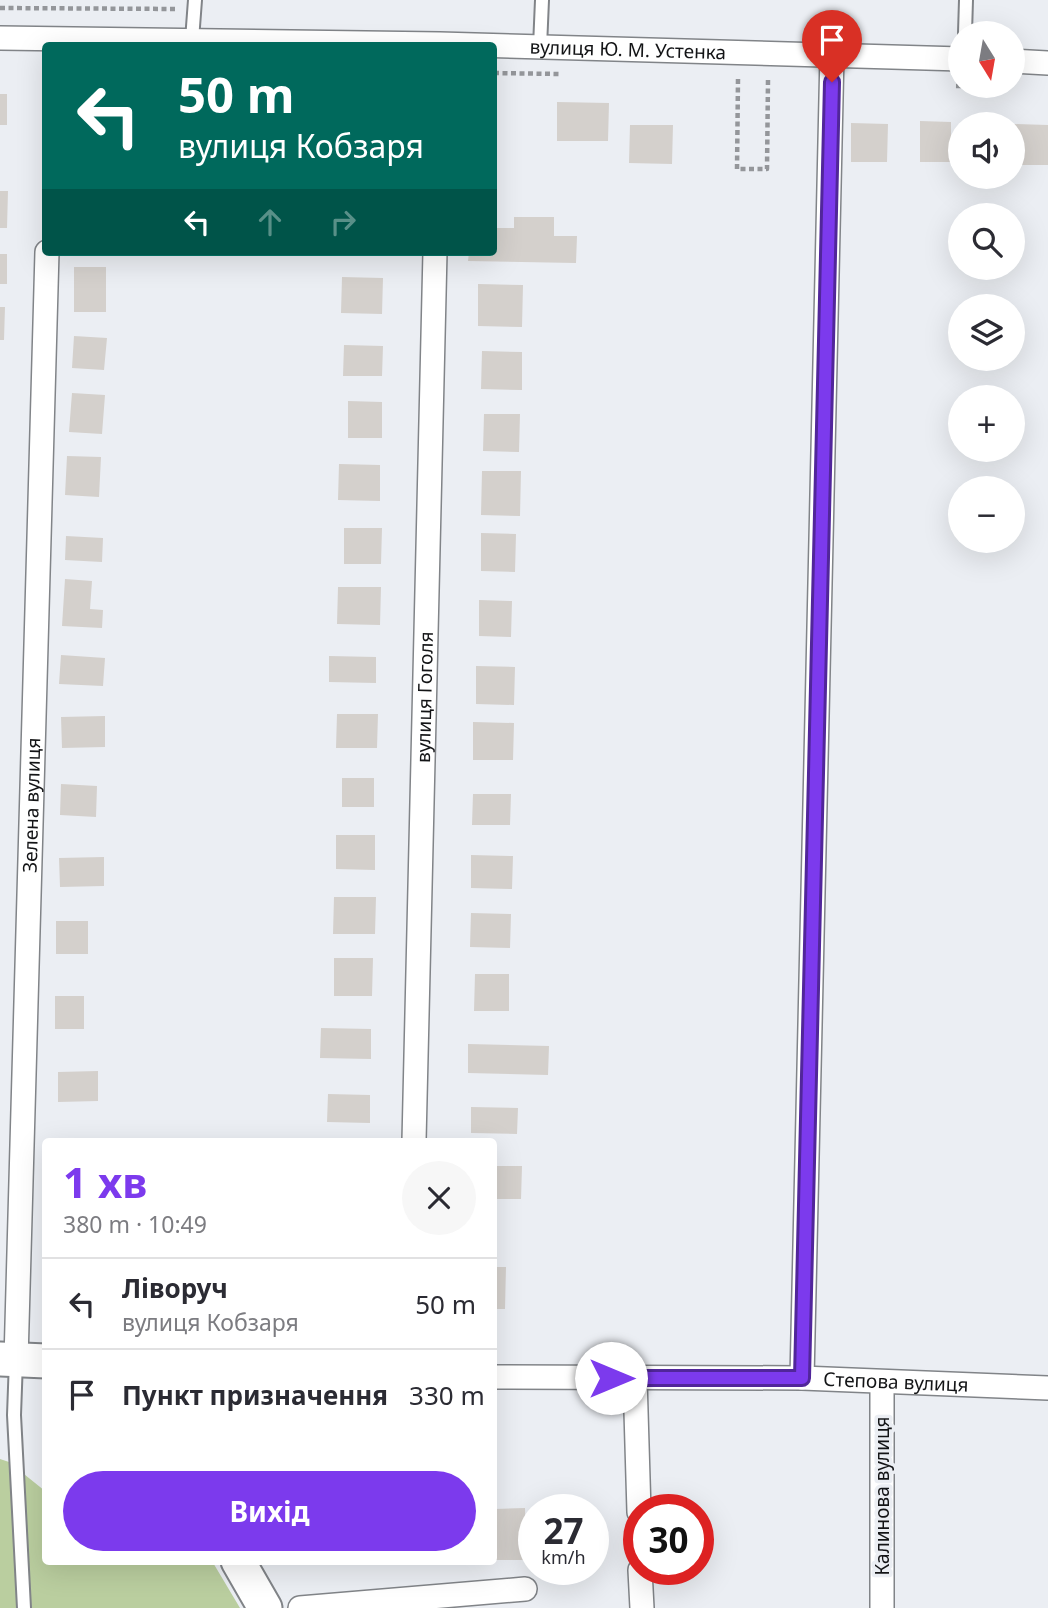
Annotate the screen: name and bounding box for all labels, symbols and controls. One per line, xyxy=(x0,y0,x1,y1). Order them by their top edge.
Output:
pin xyxy=(802,10,862,82)
icon: arrive xyxy=(813,21,851,59)
north arrow xyxy=(948,21,1026,98)
map controls xyxy=(948,21,1025,553)
street label: вулиця Ю. М. Устенка xyxy=(529,34,726,65)
text: 50 m xyxy=(178,61,295,127)
icon: left xyxy=(63,70,154,161)
button: sound xyxy=(948,112,1025,189)
text: вулиця Кобзаря xyxy=(178,124,424,167)
icon: left xyxy=(178,203,216,241)
icon: ahead xyxy=(251,203,289,241)
icon: right xyxy=(324,203,362,241)
button: search xyxy=(948,203,1025,280)
button: layers xyxy=(948,294,1025,371)
button: + xyxy=(948,385,1025,462)
button: − xyxy=(948,476,1025,553)
street label: вулиця Гоголя xyxy=(410,631,439,763)
street label: Зелена вулиця xyxy=(17,737,46,873)
text: 1 хв xyxy=(63,1153,147,1210)
button: close xyxy=(402,1161,476,1235)
text: 380 m · 10:49 xyxy=(63,1208,207,1240)
text: Ліворуч xyxy=(122,1270,228,1306)
icon: left xyxy=(63,1285,101,1323)
text: 50 m xyxy=(415,1286,476,1322)
text: вулиця Кобзаря xyxy=(122,1306,299,1338)
position arrow xyxy=(574,1341,648,1415)
street label: Степова вулиця xyxy=(823,1366,969,1398)
icon: arrive xyxy=(63,1376,101,1414)
text: Пункт призначення xyxy=(122,1377,388,1413)
text: 330 m xyxy=(409,1377,485,1413)
street label: Калинова вулиця xyxy=(869,1416,895,1576)
button: Вихід xyxy=(63,1471,476,1551)
speed limit sign: 30 xyxy=(623,1494,714,1585)
text: 27 xyxy=(543,1507,584,1554)
text: km/h xyxy=(541,1545,586,1569)

